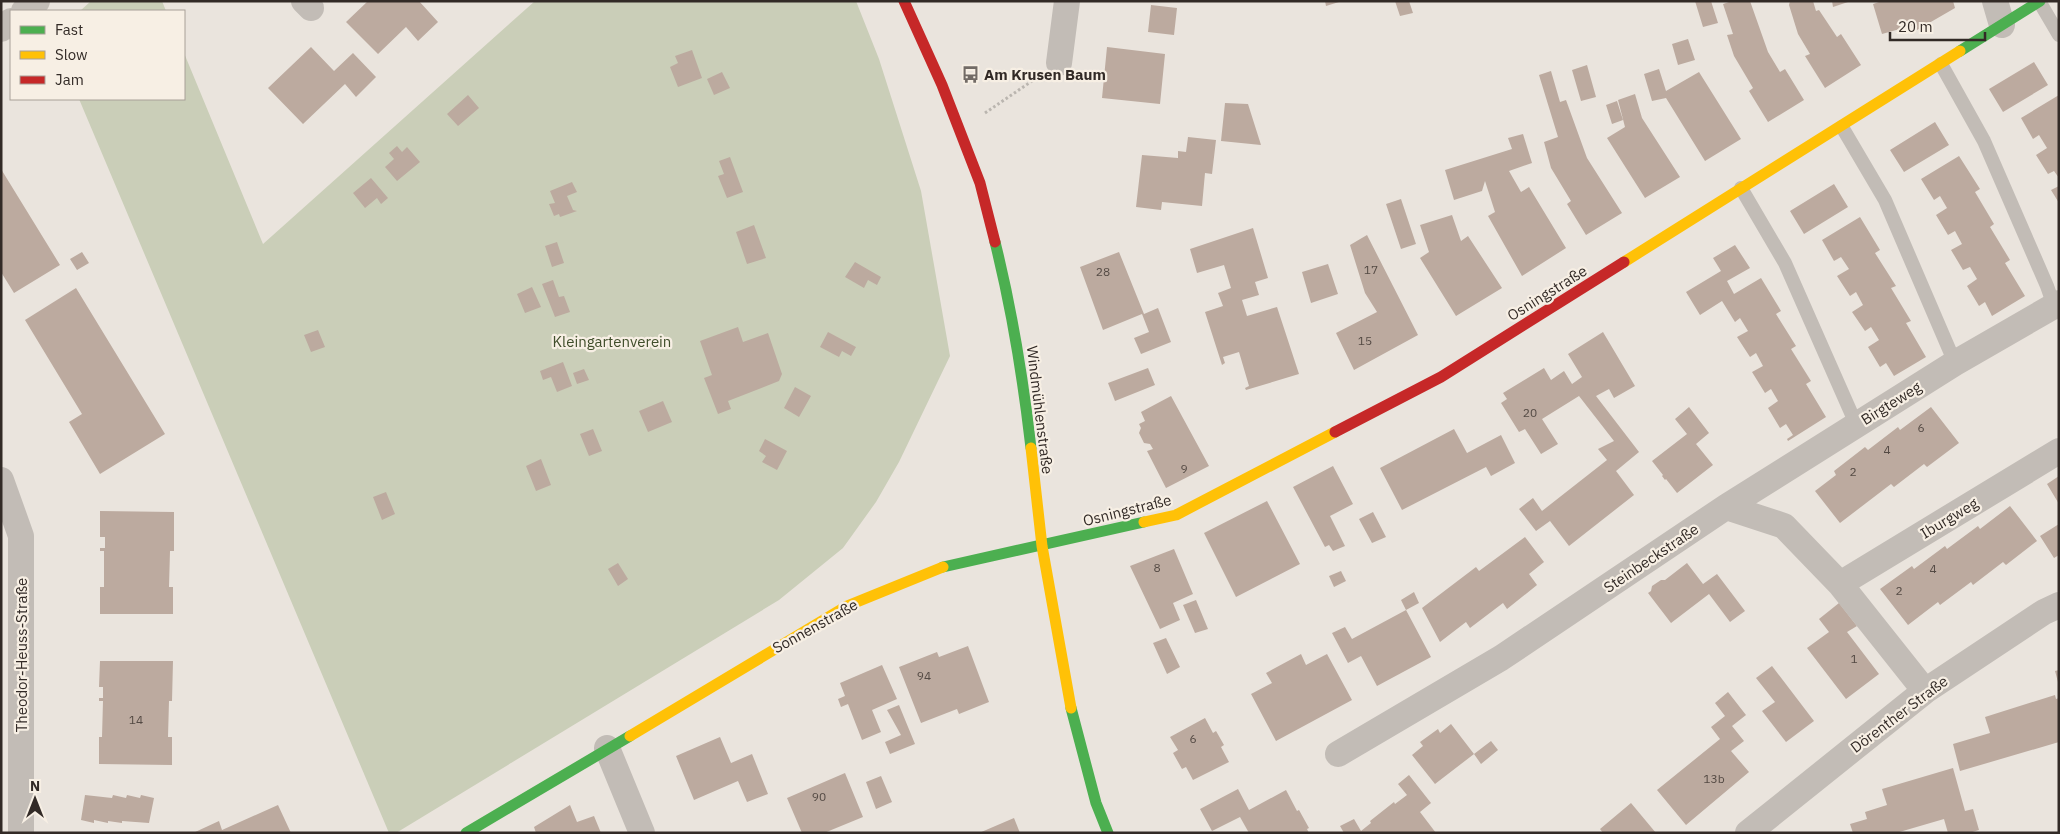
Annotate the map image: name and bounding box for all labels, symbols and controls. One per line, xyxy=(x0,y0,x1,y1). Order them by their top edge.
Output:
legend xyxy=(10,10,185,100)
scale bar xyxy=(1890,10,1985,42)
text: 20 m xyxy=(1898,17,1933,36)
text: Fast xyxy=(55,20,83,39)
text: Slow xyxy=(55,45,88,64)
bus stop icon: Am Krusen Baum xyxy=(960,64,980,84)
place label: Am Krusen Baum xyxy=(984,65,1106,84)
text: Jam xyxy=(55,70,84,89)
street label: Osningstraße xyxy=(1504,261,1590,325)
house number: 17 xyxy=(1364,262,1378,277)
house number: 28 xyxy=(1096,264,1110,279)
park label: Kleingartenverein xyxy=(553,332,671,351)
house number: 15 xyxy=(1358,333,1372,348)
street label: Windmühlenstraße xyxy=(1023,345,1057,475)
street label: Birgteweg xyxy=(1857,377,1925,429)
house number: 20 xyxy=(1523,405,1537,420)
house number: 6 xyxy=(1917,420,1925,435)
house number: 4 xyxy=(1883,442,1891,457)
house number: 9 xyxy=(1180,461,1188,476)
house number: 2 xyxy=(1849,464,1857,479)
street label: Osningstraße xyxy=(1081,490,1173,530)
street label: Iburgweg xyxy=(1917,493,1981,543)
street label: Steinbeckstraße xyxy=(1600,519,1702,597)
house number: 8 xyxy=(1153,560,1161,575)
house number: 4 xyxy=(1929,561,1937,576)
street label: Theodor-Heuss-Straße xyxy=(12,578,31,732)
house number: 2 xyxy=(1895,583,1903,598)
street label: Sonnenstraße xyxy=(769,595,861,657)
house number: 1 xyxy=(1850,651,1858,666)
house number: 94 xyxy=(917,668,931,683)
street label: Dörenther Straße xyxy=(1847,671,1951,757)
house number: 14 xyxy=(129,712,143,727)
house number: 6 xyxy=(1189,731,1197,746)
house number: 13b xyxy=(1703,771,1725,786)
north arrow xyxy=(10,774,60,824)
text: N xyxy=(30,777,40,795)
house number: 90 xyxy=(812,789,826,804)

